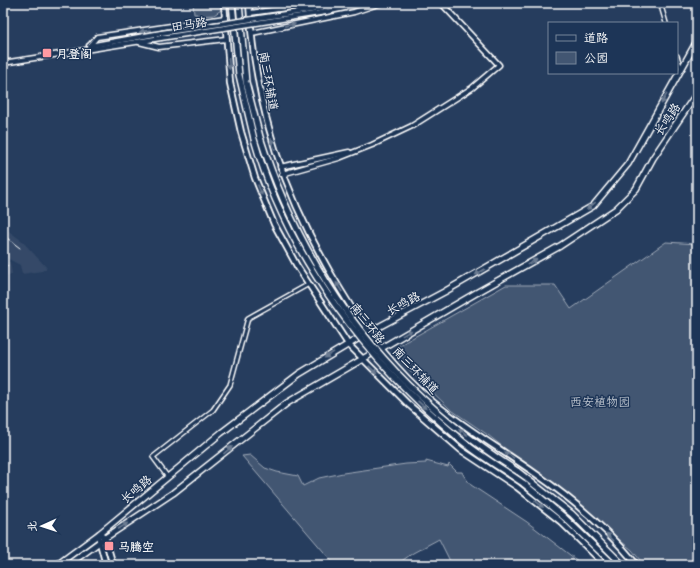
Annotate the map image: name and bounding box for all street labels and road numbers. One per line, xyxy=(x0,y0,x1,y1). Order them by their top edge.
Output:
street label: 田马路 xyxy=(170,14,208,34)
street label: 南三环辅道 xyxy=(256,50,282,112)
street label: 长鸣路 xyxy=(651,100,683,138)
street label: 长鸣路 xyxy=(384,288,422,318)
street label: 南三环路 xyxy=(347,299,389,347)
street label: 南三环辅道 xyxy=(390,343,442,397)
street label: 长鸣路 xyxy=(117,472,155,506)

